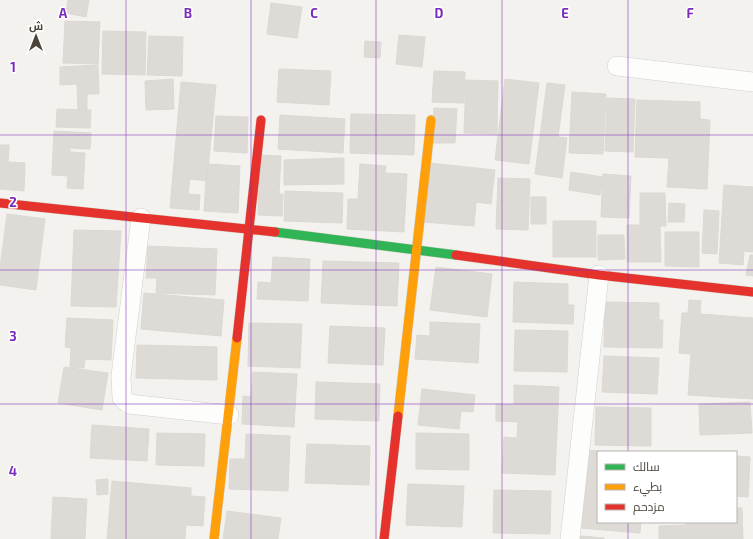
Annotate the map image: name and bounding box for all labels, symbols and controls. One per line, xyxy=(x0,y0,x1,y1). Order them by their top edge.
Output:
text: A xyxy=(59,5,68,21)
text: B xyxy=(184,5,192,21)
text: C xyxy=(310,5,318,21)
text: D xyxy=(435,5,444,21)
text: E xyxy=(561,5,569,21)
text: F xyxy=(686,5,694,21)
north arrow xyxy=(16,16,56,56)
text: ش xyxy=(29,19,43,33)
text: 1 xyxy=(10,59,16,75)
text: 2 xyxy=(9,194,17,210)
text: 3 xyxy=(9,328,17,344)
legend xyxy=(597,451,737,523)
text: سالك xyxy=(633,459,660,473)
text: 4 xyxy=(9,463,17,479)
text: بطيء xyxy=(633,479,662,497)
text: مزدحم xyxy=(633,499,665,515)

